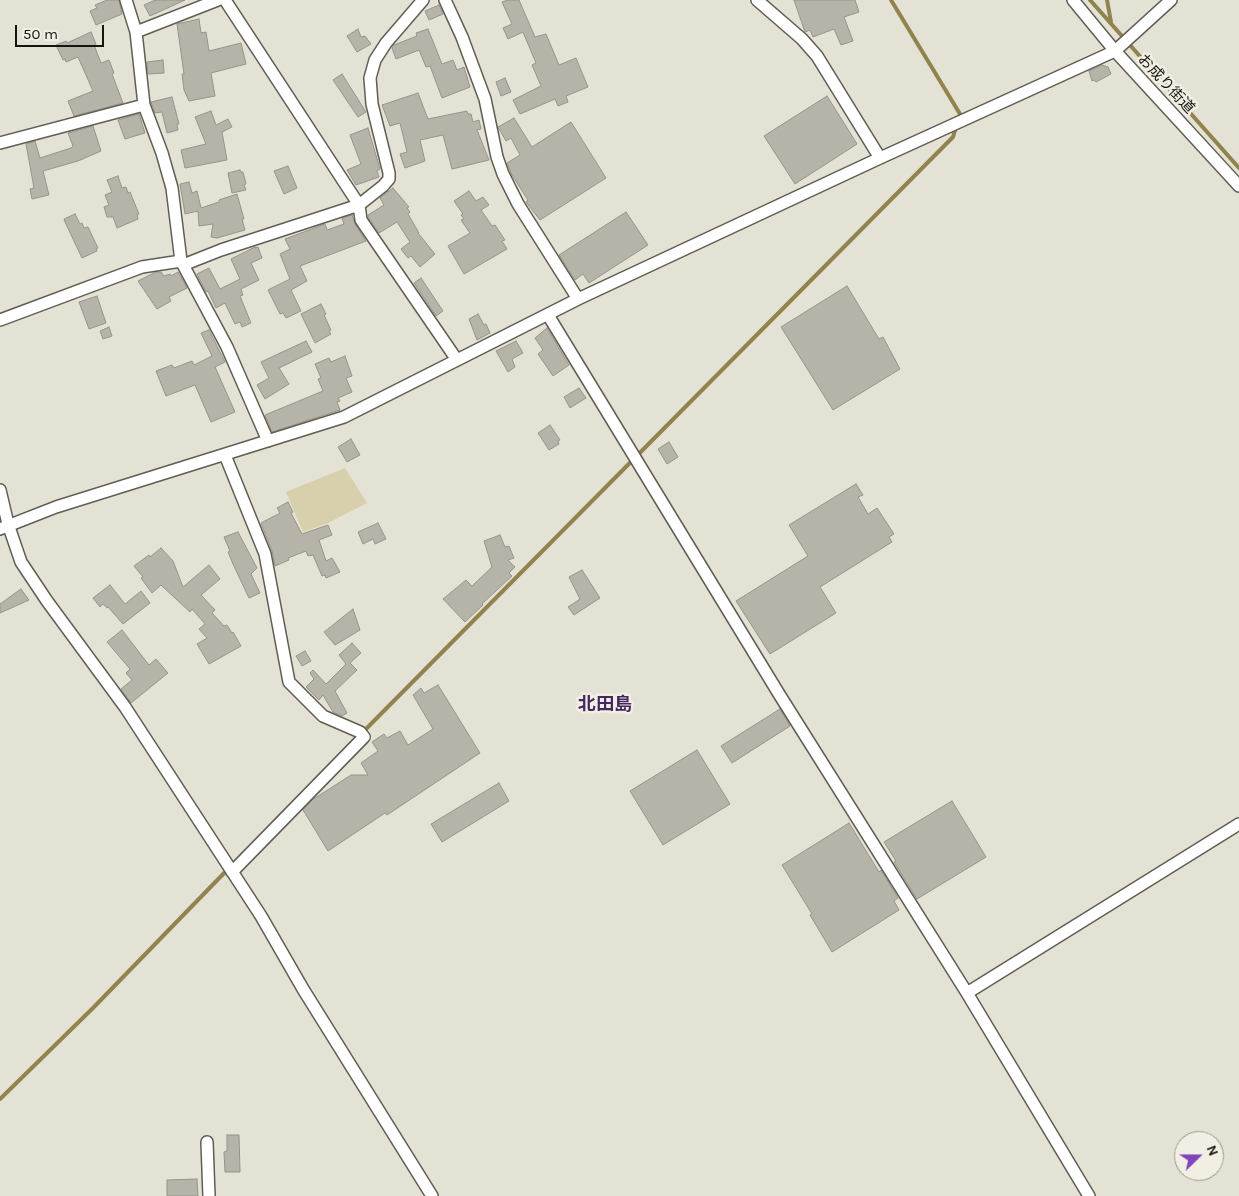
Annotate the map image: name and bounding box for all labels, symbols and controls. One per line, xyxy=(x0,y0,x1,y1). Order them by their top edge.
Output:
scale bar xyxy=(18,15,106,47)
text: 50 m xyxy=(23,25,58,43)
street label: お成り街道 xyxy=(1134,50,1198,118)
district label: 北田島 xyxy=(578,694,632,716)
north arrow xyxy=(1174,1131,1224,1181)
text: N xyxy=(1203,1143,1222,1158)

